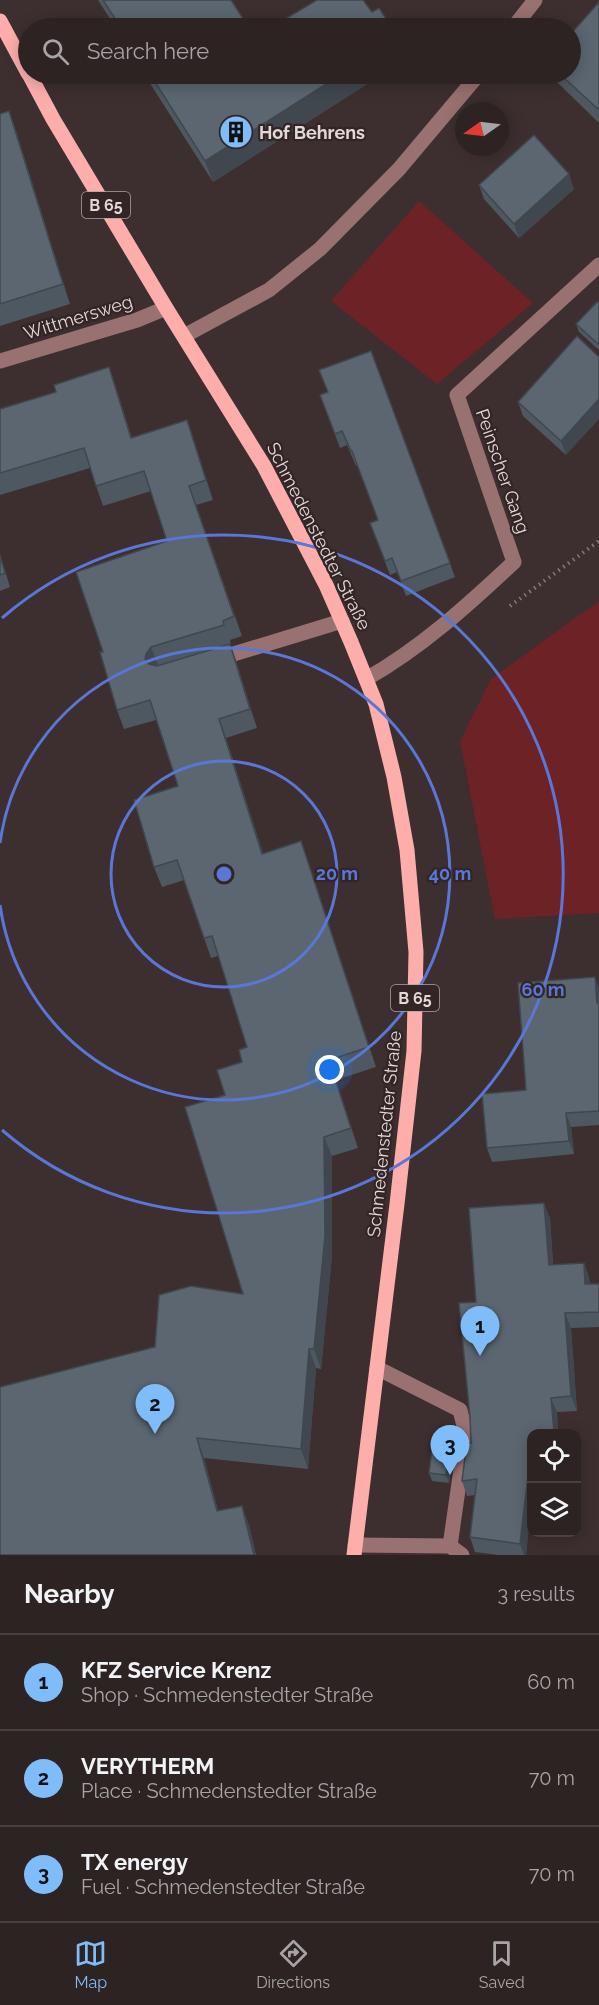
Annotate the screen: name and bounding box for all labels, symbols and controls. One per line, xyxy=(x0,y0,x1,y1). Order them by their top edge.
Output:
search box xyxy=(18,18,581,84)
icon: search xyxy=(39,35,72,68)
text: Search here xyxy=(87,38,209,64)
north arrow xyxy=(455,102,509,156)
building icon: Hof Behrens xyxy=(218,114,254,150)
place label: Hof Behrens xyxy=(259,122,365,143)
road number: B 65 xyxy=(82,192,130,218)
street label: Wittmersweg xyxy=(21,290,135,344)
street label: Peinscher Gang xyxy=(472,406,534,536)
street label: Schmedenstedter Straße xyxy=(263,439,376,634)
text: 20 m xyxy=(316,863,358,884)
text: 40 m xyxy=(429,863,471,884)
centre of rings xyxy=(214,864,234,884)
text: 60 m xyxy=(521,979,565,1000)
road number: B 65 xyxy=(391,985,439,1011)
street label: Schmedenstedter Straße xyxy=(363,1029,405,1238)
your location xyxy=(315,1055,344,1084)
pin: 1 xyxy=(460,1306,500,1356)
pin: 2 xyxy=(136,1384,174,1434)
pin: 3 xyxy=(430,1426,470,1475)
map controls xyxy=(527,1429,581,1537)
button: locate xyxy=(527,1429,581,1483)
button: layers xyxy=(527,1483,581,1537)
text: Nearby xyxy=(24,1579,114,1609)
text: 3 results xyxy=(497,1582,575,1606)
text: KFZ Service Krenz xyxy=(81,1657,271,1683)
text: 1 xyxy=(39,1670,48,1694)
text: 60 m xyxy=(527,1670,575,1694)
text: Shop · Schmedenstedter Straße xyxy=(81,1683,373,1707)
text: VERYTHERM xyxy=(81,1753,214,1779)
text: 2 xyxy=(38,1766,49,1790)
text: 70 m xyxy=(529,1766,575,1790)
text: Place · Schmedenstedter Straße xyxy=(81,1779,377,1803)
text: TX energy xyxy=(81,1849,188,1875)
text: 3 xyxy=(38,1862,49,1886)
text: 70 m xyxy=(529,1862,575,1886)
text: Fuel · Schmedenstedter Straße xyxy=(81,1875,365,1899)
tab: Map xyxy=(74,1937,107,1992)
tab: Directions xyxy=(256,1937,330,1992)
tab: Saved xyxy=(479,1937,525,1992)

